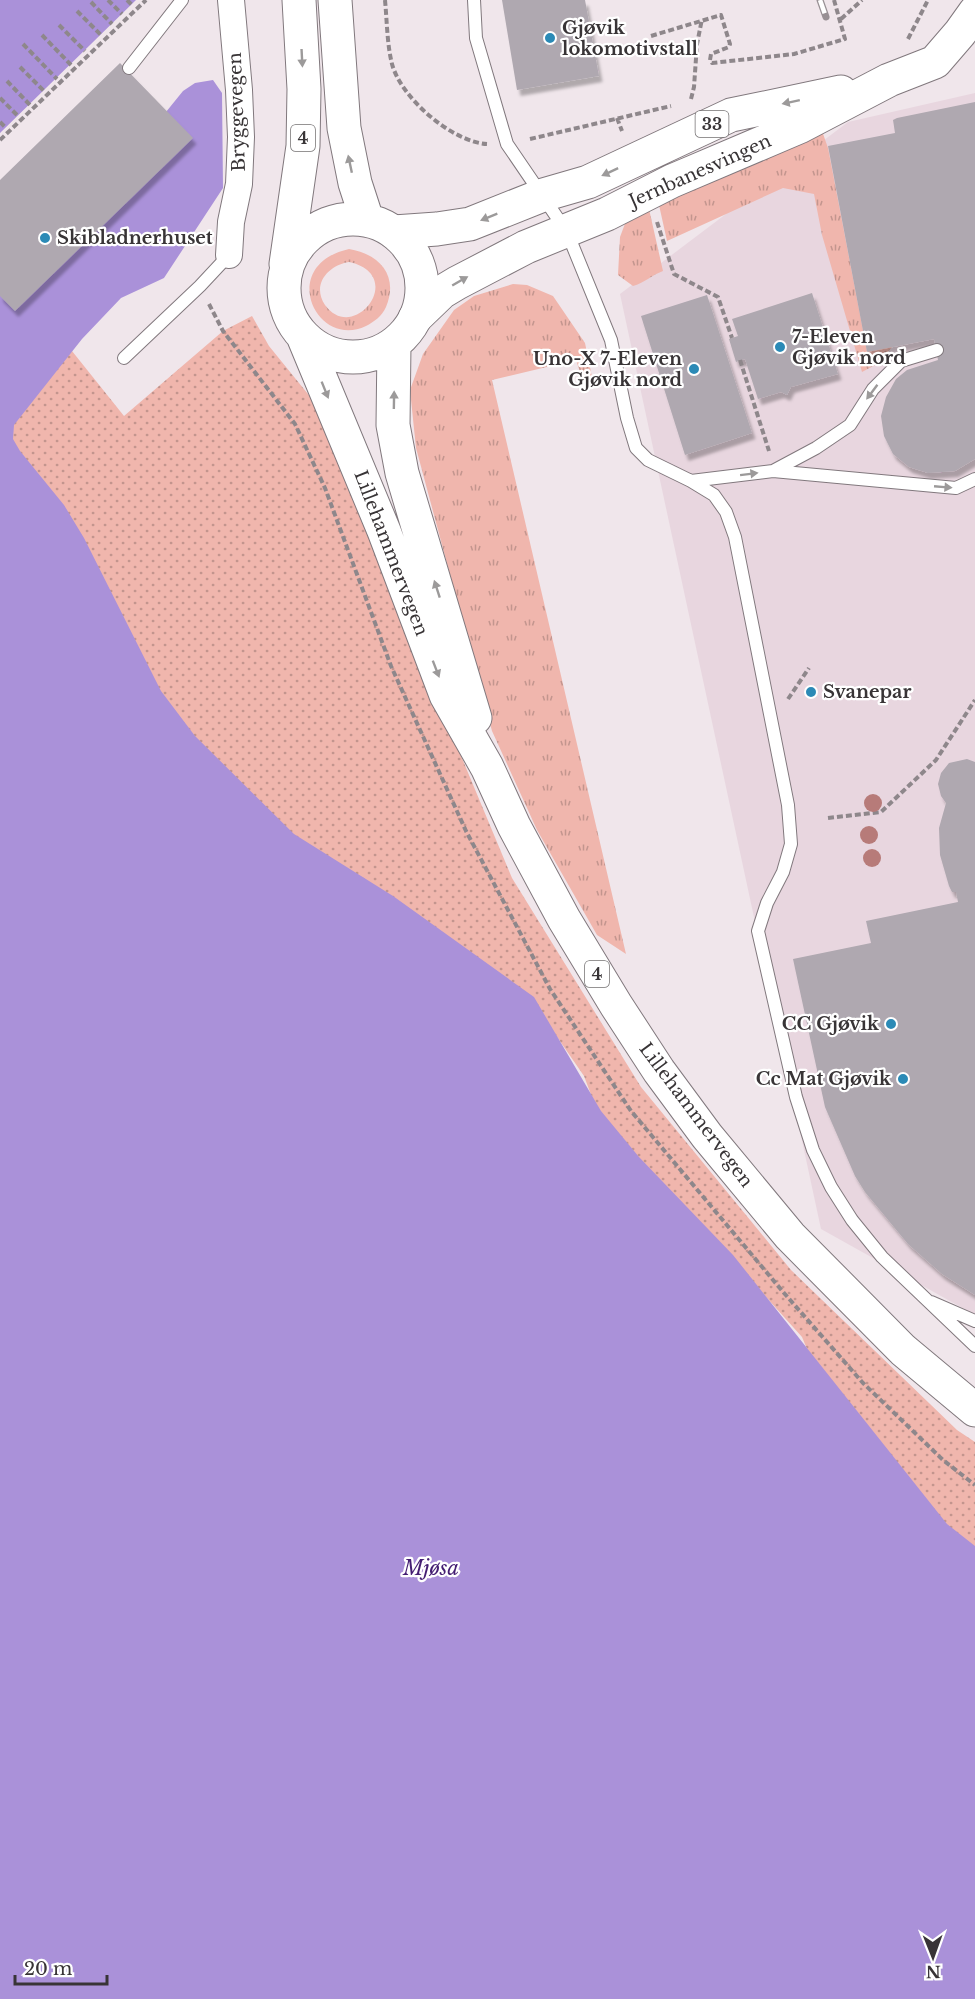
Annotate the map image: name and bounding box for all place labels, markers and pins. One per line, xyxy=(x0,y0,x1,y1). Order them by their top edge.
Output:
place label: Gjøvik lokomotivstall xyxy=(562,17,699,60)
marker: Gjøvik lokomotivstall xyxy=(543,31,557,45)
place label: Skibladnerhuset xyxy=(57,227,213,249)
marker: Skibladnerhuset xyxy=(38,231,52,245)
place label: 7-Eleven Gjøvik nord xyxy=(792,326,906,369)
marker: 7-Eleven Gjøvik nord xyxy=(773,340,787,354)
place label: Uno-X 7-Eleven Gjøvik nord xyxy=(533,348,683,391)
marker: Uno-X 7-Eleven Gjøvik nord xyxy=(687,362,701,376)
place label: Svanepar xyxy=(823,681,911,703)
marker: Svanepar xyxy=(804,685,818,699)
place label: CC Gjøvik xyxy=(782,1013,880,1035)
marker: CC Gjøvik xyxy=(884,1017,898,1031)
place label: Cc Mat Gjøvik xyxy=(756,1068,892,1090)
marker: Cc Mat Gjøvik xyxy=(896,1072,910,1086)

